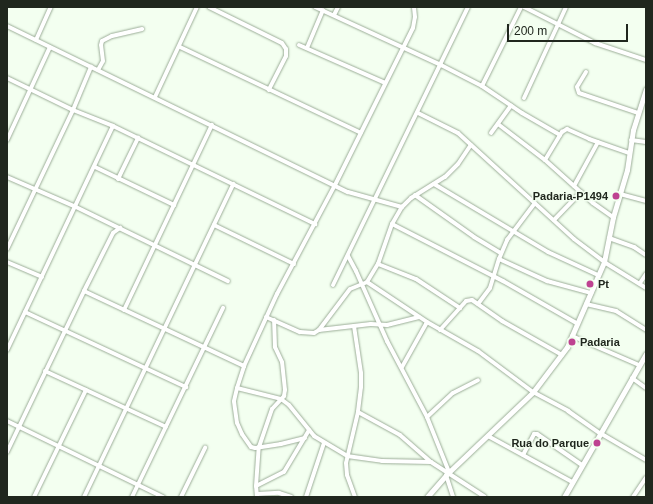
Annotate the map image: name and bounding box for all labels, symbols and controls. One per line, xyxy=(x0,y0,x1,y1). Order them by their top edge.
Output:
scale bar xyxy=(509,16,630,42)
text: 200 m xyxy=(514,24,547,38)
place label: Padaria-P1494 xyxy=(533,189,608,203)
marker: Padaria-P1494 xyxy=(611,191,621,201)
place label: Pt xyxy=(598,277,609,291)
marker: Pt xyxy=(585,279,595,289)
place label: Padaria xyxy=(580,335,620,349)
marker: Padaria xyxy=(567,337,577,347)
place label: Rua do Parque xyxy=(511,436,589,450)
marker: Rua do Parque xyxy=(592,438,602,448)

